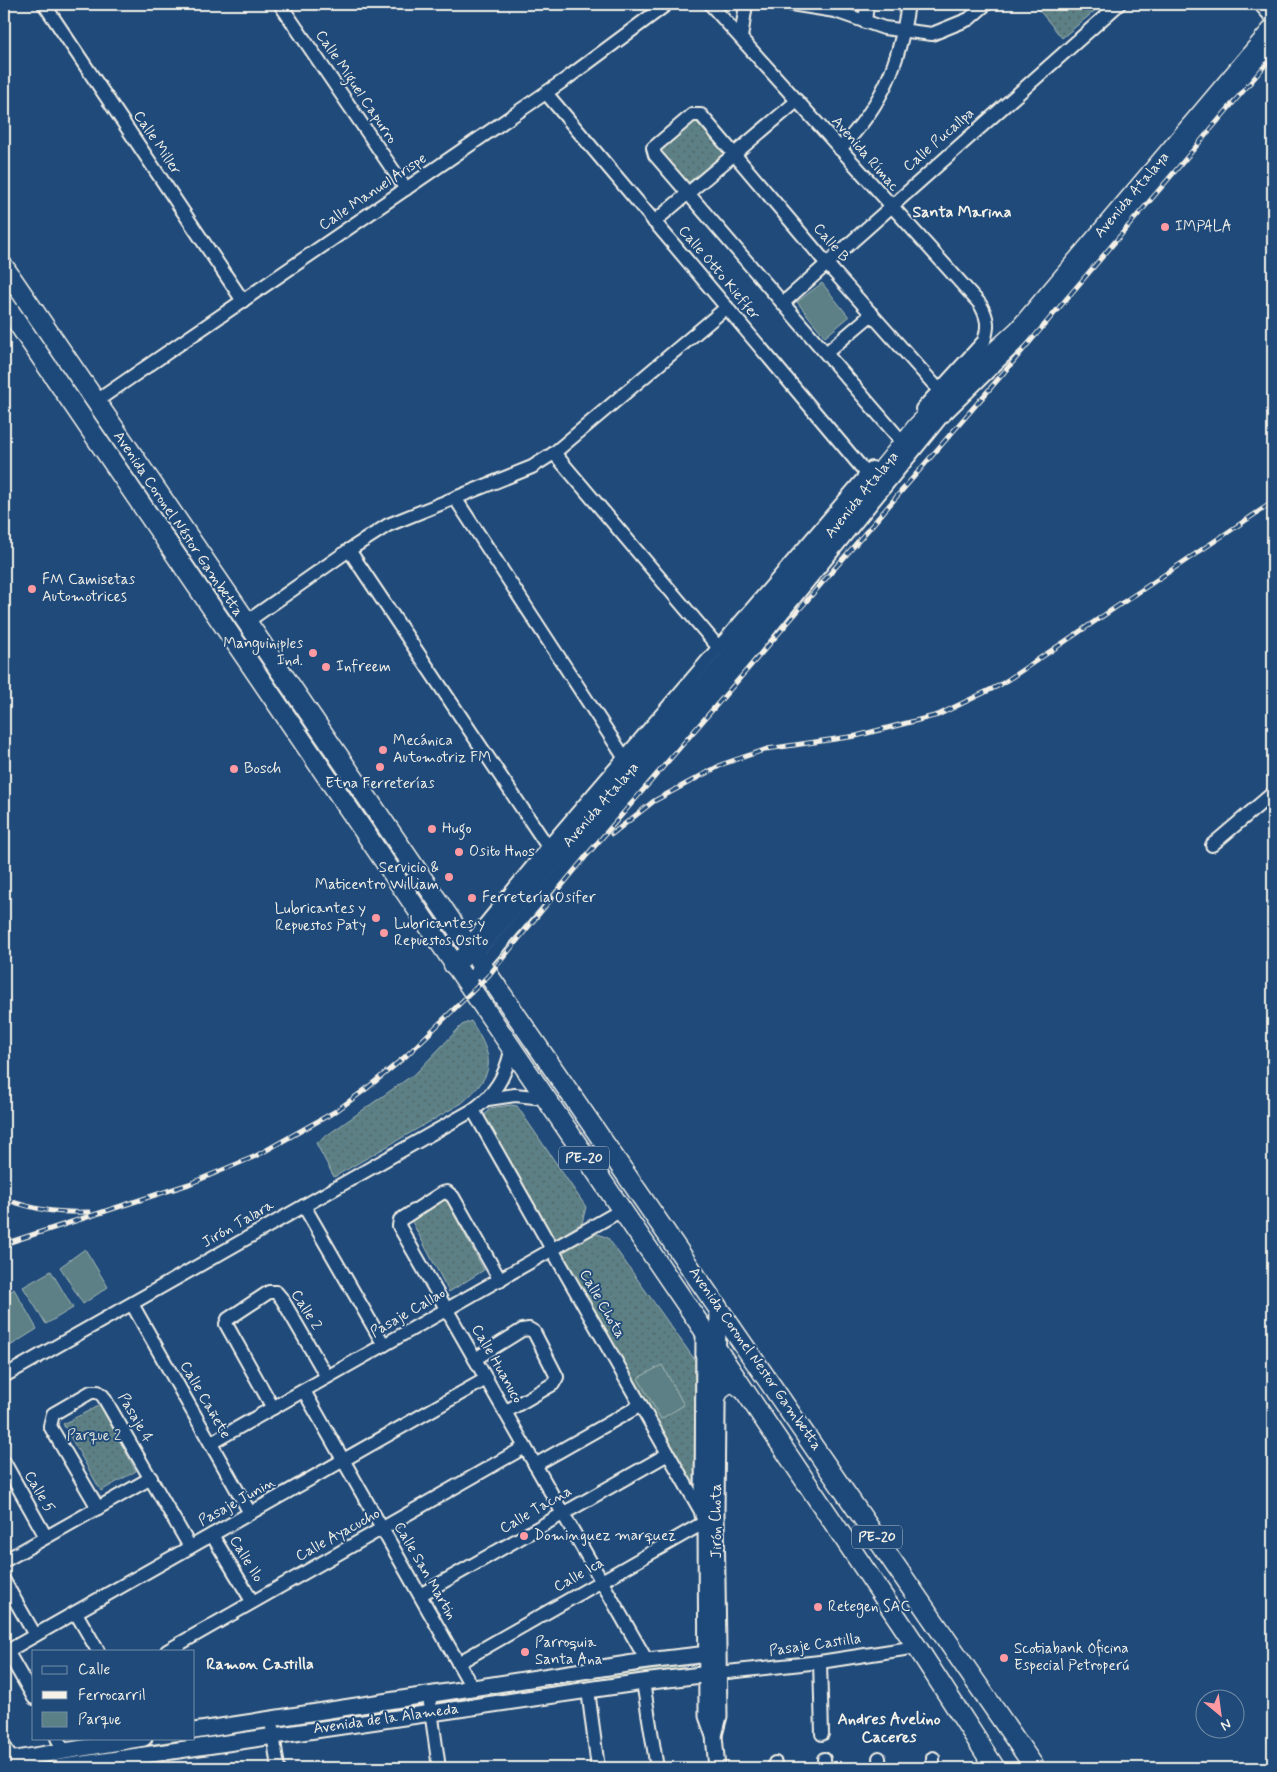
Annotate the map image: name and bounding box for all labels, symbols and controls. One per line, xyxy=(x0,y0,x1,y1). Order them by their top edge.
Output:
street label: Calle Miguel Capurro xyxy=(310,26,401,148)
street label: Calle Pucallpa xyxy=(899,104,979,176)
street label: Calle Miller xyxy=(128,107,186,179)
street label: Avenida Rímac xyxy=(827,112,903,196)
street label: Calle Manuel Arispe xyxy=(315,148,431,235)
street label: Avenida Atalaya xyxy=(1090,148,1174,242)
district label: Santa Marina xyxy=(912,202,1012,223)
place label: IMPALA xyxy=(1175,217,1232,237)
street label: Calle B xyxy=(808,219,854,267)
street label: Calle Otto Kieffer xyxy=(673,221,765,325)
marker: IMPALA xyxy=(1159,221,1171,233)
street label: Avenida Coronel Néstor Gambetta xyxy=(108,427,248,621)
street label: Avenida Atalaya xyxy=(821,447,903,543)
place label: FM Camisetas Automotrices xyxy=(42,570,136,607)
marker: FM Camisetas Automotrices xyxy=(26,583,38,595)
place label: Manguiniples Ind. xyxy=(223,634,303,671)
marker: Manguiniples Ind. xyxy=(307,647,319,659)
place label: Infreem xyxy=(336,657,391,677)
marker: Infreem xyxy=(320,661,332,673)
place label: Mecánica Automotriz FM xyxy=(393,731,492,768)
marker: Mecánica Automotriz FM xyxy=(377,744,389,756)
street label: Avenida Atalaya xyxy=(558,758,644,852)
place label: Bosch xyxy=(244,759,282,779)
marker: Etna Ferreterías xyxy=(374,761,386,773)
marker: Bosch xyxy=(228,763,240,775)
place label: Etna Ferreterías xyxy=(325,774,435,794)
place label: Hugo xyxy=(442,819,472,840)
marker: Hugo xyxy=(426,823,438,835)
place label: Osito Hnos xyxy=(469,842,535,862)
marker: Osito Hnos xyxy=(453,846,465,858)
place label: Servicio & Maticentro William xyxy=(315,858,439,895)
marker: Servicio & Maticentro William xyxy=(443,871,455,883)
place label: Ferretería Osifer xyxy=(482,888,596,908)
marker: Ferretería Osifer xyxy=(466,892,478,904)
place label: Lubricantes y Repuestos Paty xyxy=(275,899,366,936)
marker: Lubricantes y Repuestos Paty xyxy=(370,912,382,924)
place label: Lubricantes y Repuestos Osito xyxy=(394,914,488,951)
marker: Lubricantes y Repuestos Osito xyxy=(378,927,390,939)
road number: PE-20 xyxy=(559,1146,609,1170)
street label: Jirón Talara xyxy=(198,1195,278,1253)
street label: Avenida Coronel Nestor Gambetta xyxy=(684,1263,826,1455)
street label: Calle Chota xyxy=(574,1266,630,1342)
street label: Pasaje Callao xyxy=(367,1283,449,1343)
street label: Calle 2 xyxy=(286,1286,326,1334)
street label: Calle Huanuco xyxy=(466,1321,528,1407)
street label: Calle Cañete xyxy=(175,1358,235,1443)
street label: Pasaje 4 xyxy=(113,1389,157,1447)
park label: Parque 2 xyxy=(67,1426,121,1446)
street label: Calle 5 xyxy=(19,1467,59,1517)
street label: Pasaje Junin xyxy=(195,1473,279,1531)
street label: Calle Tacna xyxy=(496,1481,576,1539)
street label: Jirón Chota xyxy=(707,1483,727,1558)
street label: Calle Ayacucho xyxy=(292,1504,384,1566)
street label: Calle San Martin xyxy=(389,1519,461,1623)
road number: PE-20 xyxy=(852,1525,902,1548)
place label: Dominguez marquez xyxy=(534,1526,676,1546)
marker: Dominguez marquez xyxy=(518,1530,530,1542)
street label: Calle Ilo xyxy=(224,1532,268,1586)
street label: Calle Ica xyxy=(550,1553,608,1597)
place label: Retegen SAC xyxy=(828,1597,910,1618)
marker: Retegen SAC xyxy=(812,1601,824,1613)
street label: Pasaje Castilla xyxy=(768,1629,862,1661)
place label: Parroquia Santa Ana xyxy=(535,1633,603,1670)
place label: Scotiabank Oficina Especial Petroperú xyxy=(1014,1639,1129,1676)
marker: Parroquia Santa Ana xyxy=(519,1646,531,1658)
legend xyxy=(32,1650,195,1740)
marker: Scotiabank Oficina Especial Petroperú xyxy=(998,1652,1010,1664)
district label: Ramon Castilla xyxy=(206,1654,314,1675)
text: Calle xyxy=(78,1660,110,1680)
text: Ferrocarril xyxy=(78,1686,146,1706)
north arrow xyxy=(1194,1690,1244,1740)
street label: Avenida de la Alameda xyxy=(312,1699,460,1739)
district label: Andres Avelino Caceres xyxy=(838,1709,941,1748)
text: Parque xyxy=(78,1710,121,1730)
text: N xyxy=(1217,1714,1234,1735)

